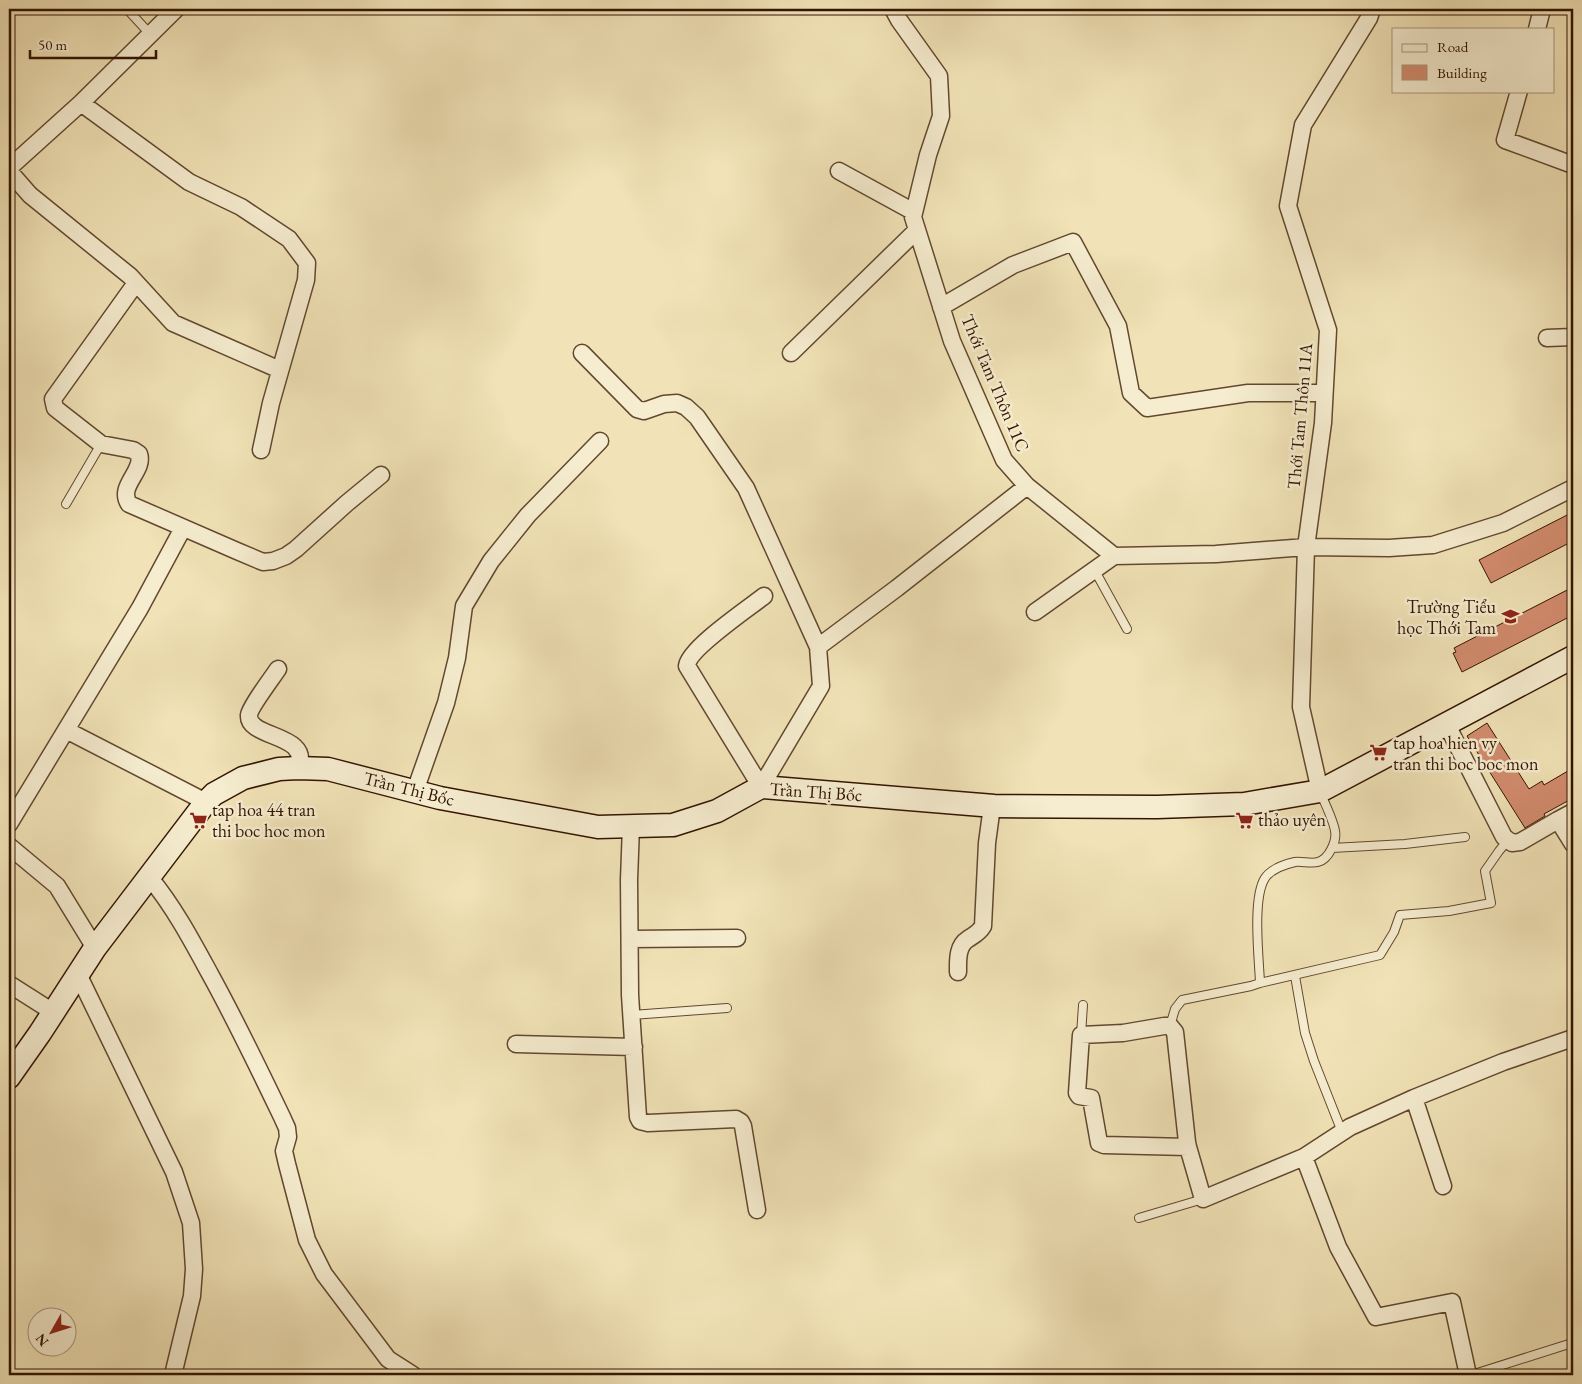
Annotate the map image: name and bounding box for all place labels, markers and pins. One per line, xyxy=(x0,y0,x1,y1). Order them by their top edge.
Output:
place label: Trường Tiểu học Thới Tam xyxy=(1397,595,1497,639)
school or university icon: Trường Tiểu học Thới Tam xyxy=(1500,607,1520,627)
place label: tap hoa hien vy tran thi boc boc mon xyxy=(1393,731,1539,775)
supermarket icon: tap hoa hien vy tran thi boc boc mon xyxy=(1369,743,1389,763)
place label: tap hoa 44 tran thi boc hoc mon xyxy=(212,798,326,842)
place label: thảo uyên xyxy=(1258,808,1327,831)
supermarket icon: tap hoa 44 tran thi boc hoc mon xyxy=(188,810,208,830)
supermarket icon: thảo uyên xyxy=(1234,810,1254,830)

